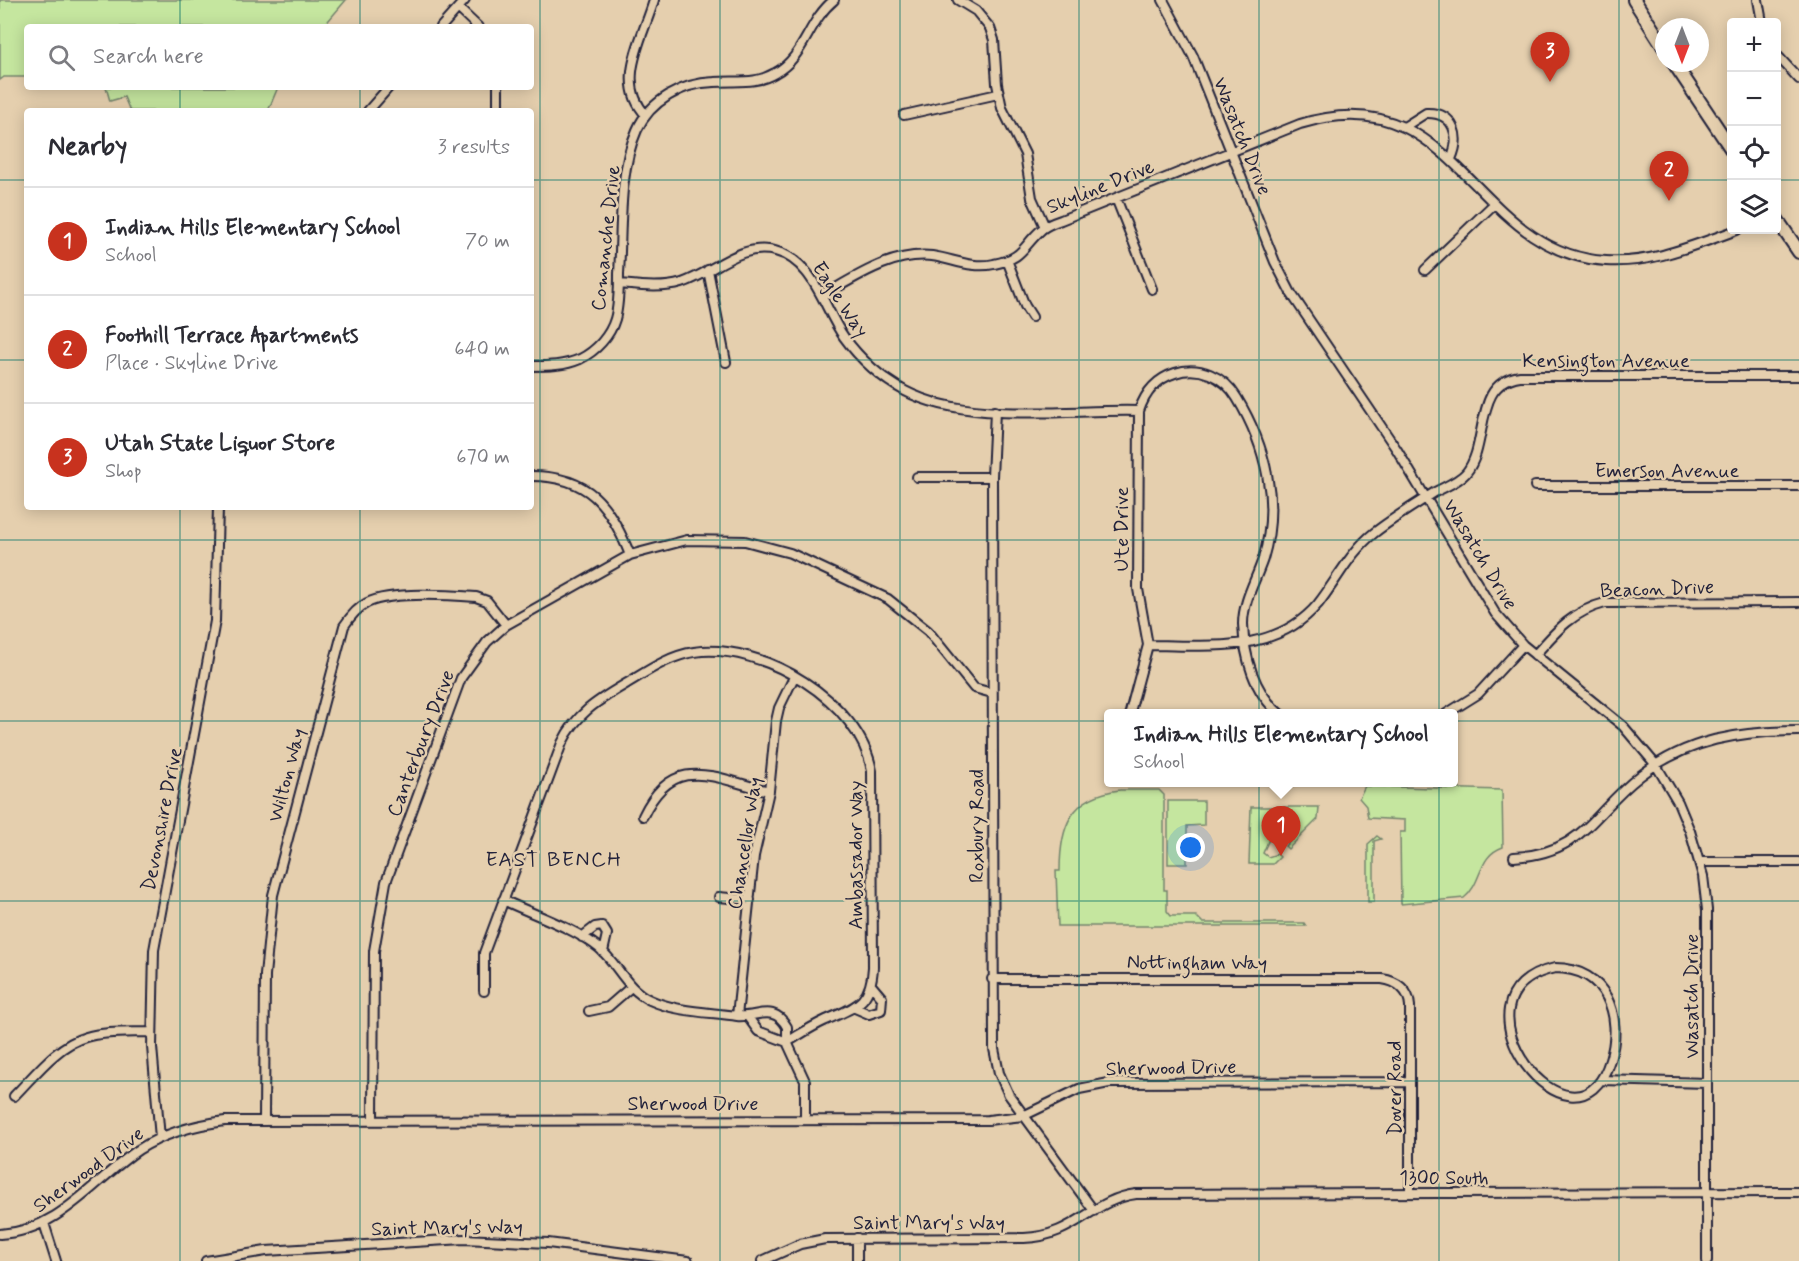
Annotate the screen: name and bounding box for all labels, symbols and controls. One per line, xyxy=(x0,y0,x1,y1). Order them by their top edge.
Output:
north arrow xyxy=(1655,18,1709,72)
map controls xyxy=(1727,18,1781,234)
button: + xyxy=(1727,18,1781,72)
search box xyxy=(24,24,534,90)
pin: 3 xyxy=(1530,32,1570,82)
icon: search xyxy=(45,41,78,74)
text: Search here xyxy=(93,43,204,71)
button: − xyxy=(1727,72,1781,126)
street label: Wasatch Drive xyxy=(1206,74,1277,199)
button: locate xyxy=(1727,126,1781,180)
text: Nearby xyxy=(48,130,127,164)
text: 3 results xyxy=(438,134,510,161)
pin: 2 xyxy=(1650,152,1688,201)
street label: Skyline Drive xyxy=(1043,154,1158,221)
street label: Comanche Drive xyxy=(585,164,628,312)
button: layers xyxy=(1727,180,1781,234)
text: Indian Hills Elementary School xyxy=(105,214,401,242)
text: 1 xyxy=(63,228,72,255)
text: 70 m xyxy=(465,228,510,255)
text: School xyxy=(105,242,157,269)
street label: Eagle Way xyxy=(805,257,874,343)
text: Foothill Terrace Apartments xyxy=(105,322,359,350)
text: 2 xyxy=(63,336,72,363)
text: 640 m xyxy=(454,336,510,363)
street label: Kensington Avenue xyxy=(1522,348,1690,377)
text: Place · Skyline Drive xyxy=(105,350,278,377)
text: Utah State Liquor Store xyxy=(105,430,335,458)
text: 3 xyxy=(63,444,72,471)
text: 670 m xyxy=(456,444,510,471)
text: Shop xyxy=(105,458,142,485)
street label: Emerson Avenue xyxy=(1595,458,1740,485)
street label: Ute Drive xyxy=(1109,486,1136,571)
street label: Wasatch Drive xyxy=(1436,494,1523,615)
street label: Beacon Drive xyxy=(1599,574,1715,605)
street label: Canterbury Drive xyxy=(381,666,462,821)
popup xyxy=(1104,709,1458,787)
text: Indian Hills Elementary School xyxy=(1133,721,1429,749)
street label: Wilton Way xyxy=(262,725,313,825)
street label: Devonshire Drive xyxy=(135,745,190,893)
text: School xyxy=(1133,749,1185,776)
street label: Roxbury Road xyxy=(964,769,991,883)
street label: Chancellor Way xyxy=(722,775,769,911)
street label: Ambassador Way xyxy=(843,780,870,930)
pin: 1 xyxy=(1262,806,1300,856)
your location xyxy=(1176,833,1205,862)
district label: EAST BENCH xyxy=(485,846,623,874)
street label: Wasatch Drive xyxy=(1679,934,1706,1058)
street label: Nottingham Way xyxy=(1127,950,1267,979)
street label: Dover Road xyxy=(1382,1041,1409,1135)
street label: Sherwood Drive xyxy=(1105,1054,1237,1083)
street label: Sherwood Drive xyxy=(628,1091,759,1118)
street label: Sherwood Drive xyxy=(28,1121,150,1220)
street label: 1300 South xyxy=(1399,1165,1489,1192)
street label: Saint Mary's Way xyxy=(853,1210,1005,1237)
street label: Saint Mary's Way xyxy=(371,1214,523,1243)

